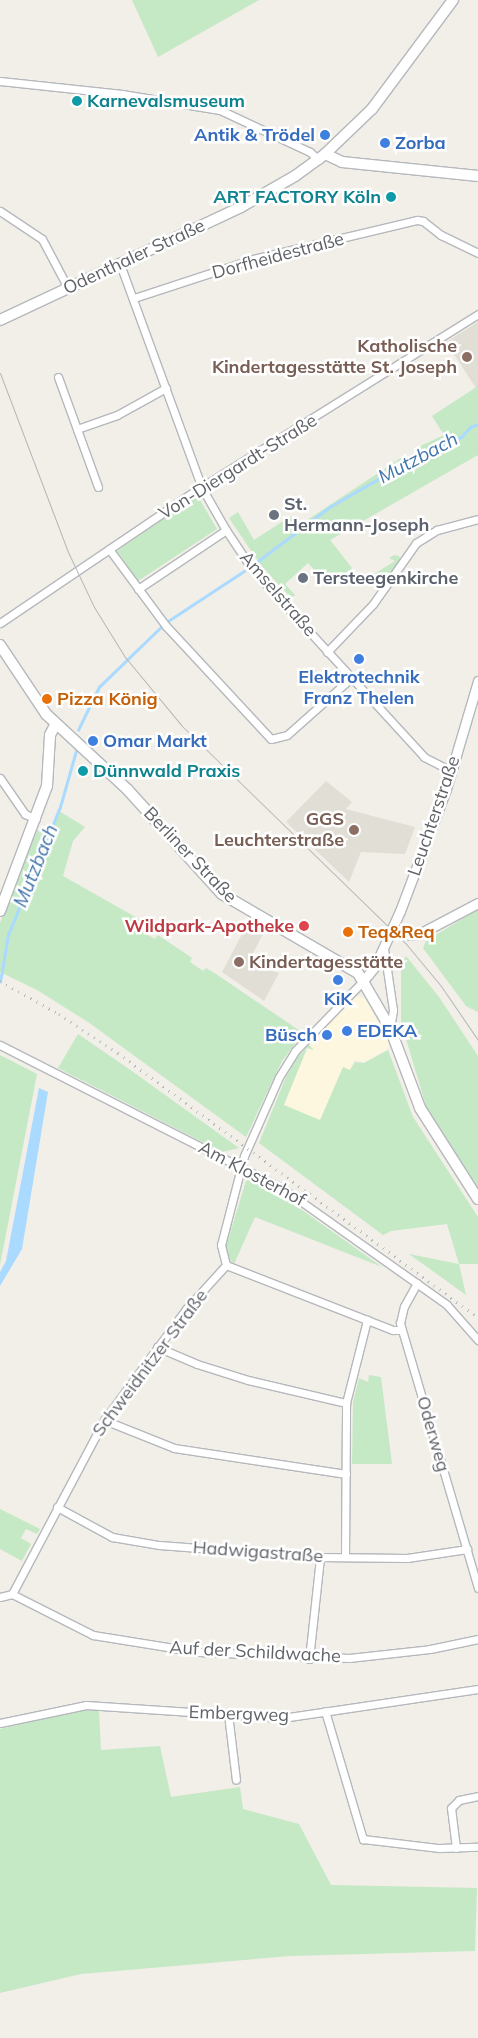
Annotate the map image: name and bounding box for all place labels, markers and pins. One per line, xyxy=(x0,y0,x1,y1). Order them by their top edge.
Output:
place label: Karnevalsmuseum xyxy=(87,90,245,112)
marker: Karnevalsmuseum xyxy=(71,95,83,107)
place label: Antik & Trödel xyxy=(194,124,315,146)
marker: Antik & Trödel xyxy=(319,129,331,141)
place label: Zorba xyxy=(395,132,446,154)
marker: Zorba xyxy=(379,137,391,149)
place label: ART FACTORY Köln xyxy=(213,186,381,208)
marker: ART FACTORY Köln xyxy=(385,191,397,203)
place label: Katholische Kindertagesstätte St. Joseph xyxy=(212,336,457,378)
marker: Katholische Kindertagesstätte St. Joseph xyxy=(461,351,473,363)
place label: St. Hermann-Joseph xyxy=(284,494,429,536)
marker: St. Hermann-Joseph xyxy=(268,509,280,521)
place label: Tersteegenkirche xyxy=(313,567,458,589)
marker: Tersteegenkirche xyxy=(297,572,309,584)
marker: Elektrotechnik Franz Thelen xyxy=(353,653,365,665)
place label: Elektrotechnik Franz Thelen xyxy=(298,667,420,710)
place label: Pizza König xyxy=(57,688,158,710)
marker: Pizza König xyxy=(41,693,53,705)
place label: Omar Markt xyxy=(103,730,207,752)
marker: Omar Markt xyxy=(87,735,99,747)
place label: Dünnwald Praxis xyxy=(93,760,240,782)
marker: Dünnwald Praxis xyxy=(77,765,89,777)
place label: GGS Leuchterstraße xyxy=(214,809,344,852)
marker: GGS Leuchterstraße xyxy=(348,824,360,836)
place label: Wildpark-Apotheke xyxy=(124,915,294,937)
marker: Wildpark-Apotheke xyxy=(298,920,310,932)
place label: Teq&Req xyxy=(358,921,435,943)
marker: Teq&Req xyxy=(342,926,354,938)
place label: Kindertagesstätte xyxy=(249,951,403,973)
marker: Kindertagesstätte xyxy=(233,956,245,968)
marker: KiK xyxy=(332,974,344,986)
place label: KiK xyxy=(324,988,352,1010)
place label: EDEKA xyxy=(357,1020,417,1042)
place label: Büsch xyxy=(265,1024,317,1046)
marker: EDEKA xyxy=(341,1025,353,1037)
marker: Büsch xyxy=(321,1029,333,1041)

